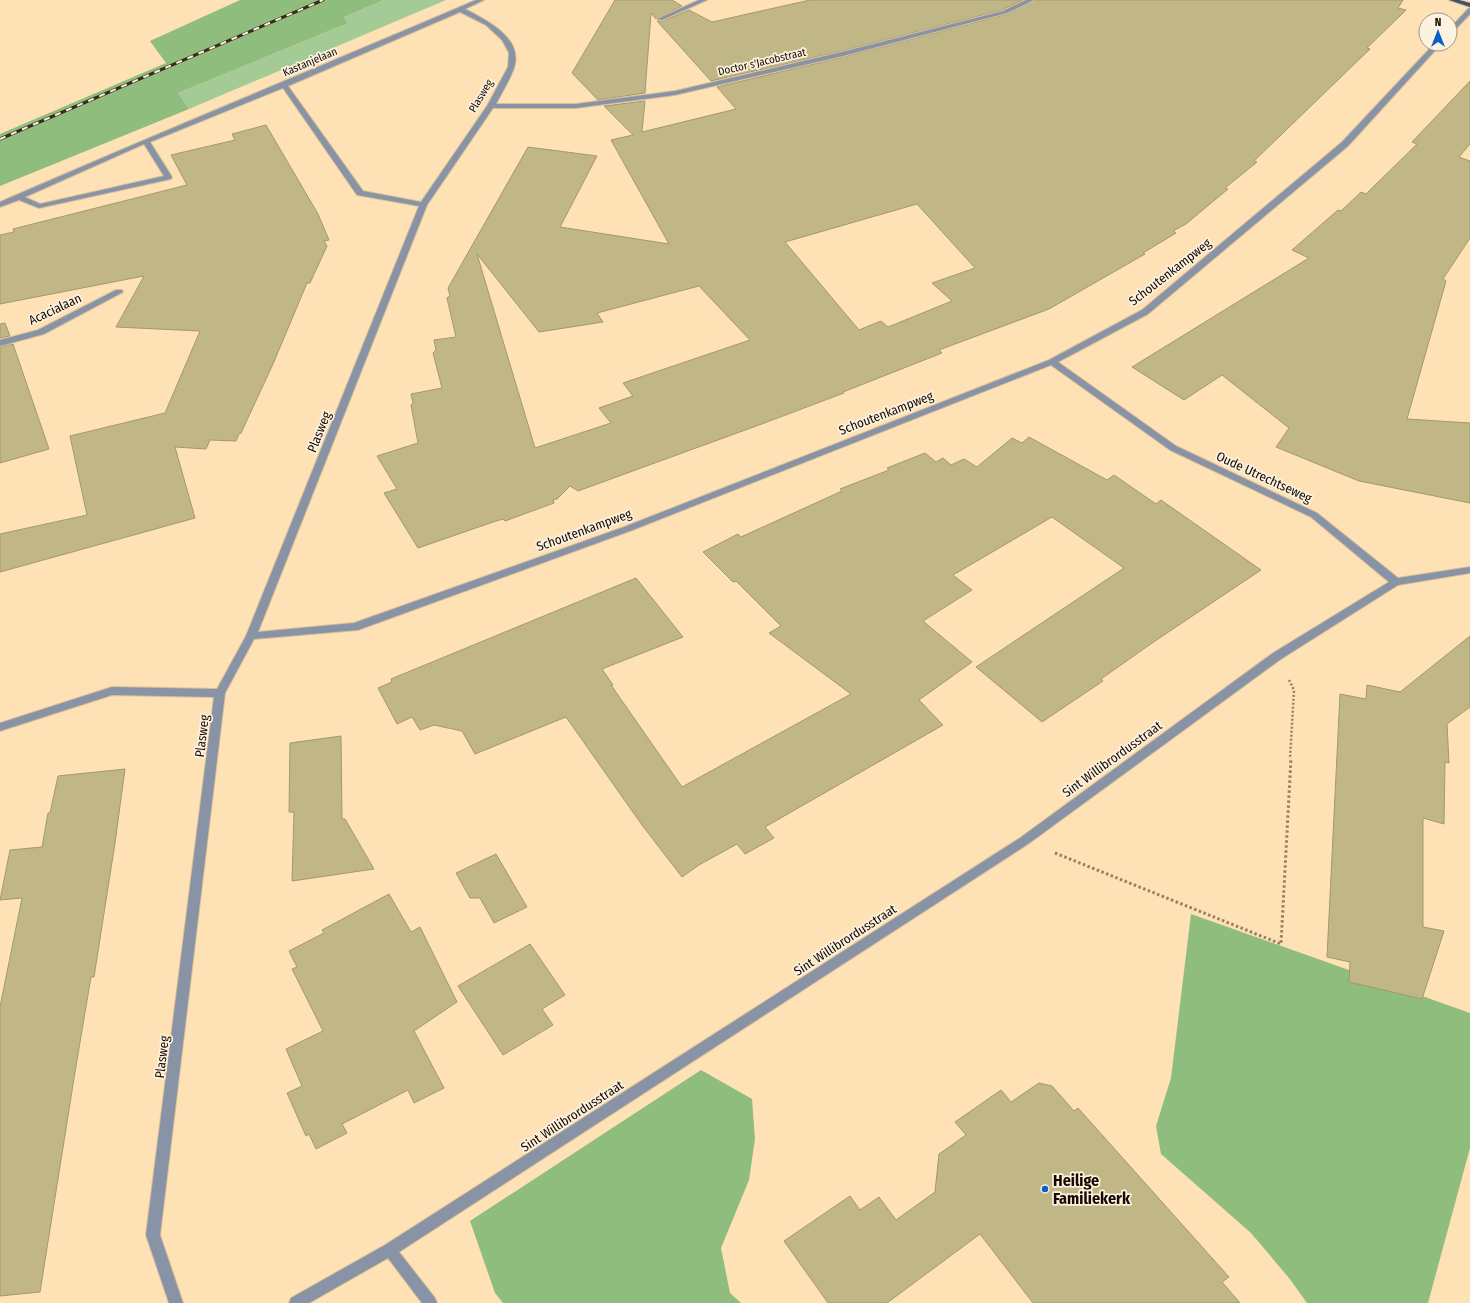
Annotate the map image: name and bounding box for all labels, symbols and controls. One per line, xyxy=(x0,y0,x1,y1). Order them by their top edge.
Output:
north arrow xyxy=(1418,12,1458,52)
text: N xyxy=(1435,16,1441,29)
street label: Kastanjelaan xyxy=(281,45,339,79)
street label: Doctor s'Jacobstraat xyxy=(717,45,808,78)
street label: Plasweg xyxy=(466,76,496,115)
street label: Schoutenkampweg xyxy=(1126,235,1215,309)
street label: Acacialaan xyxy=(26,290,84,328)
street label: Schoutenkampweg xyxy=(837,388,936,438)
street label: Plasweg xyxy=(304,409,334,455)
street label: Oude Utrechtseweg xyxy=(1214,448,1315,506)
street label: Schoutenkampweg xyxy=(534,506,634,554)
street label: Plasweg xyxy=(192,713,212,758)
street label: Sint Willibrordusstraat xyxy=(1059,717,1165,800)
street label: Sint Willibrordusstraat xyxy=(791,901,900,979)
street label: Plasweg xyxy=(152,1034,172,1079)
street label: Sint Willibrordusstraat xyxy=(518,1077,627,1155)
place label: Heilige Familiekerk xyxy=(1053,1171,1131,1208)
marker: Heilige Familiekerk xyxy=(1040,1184,1050,1194)

